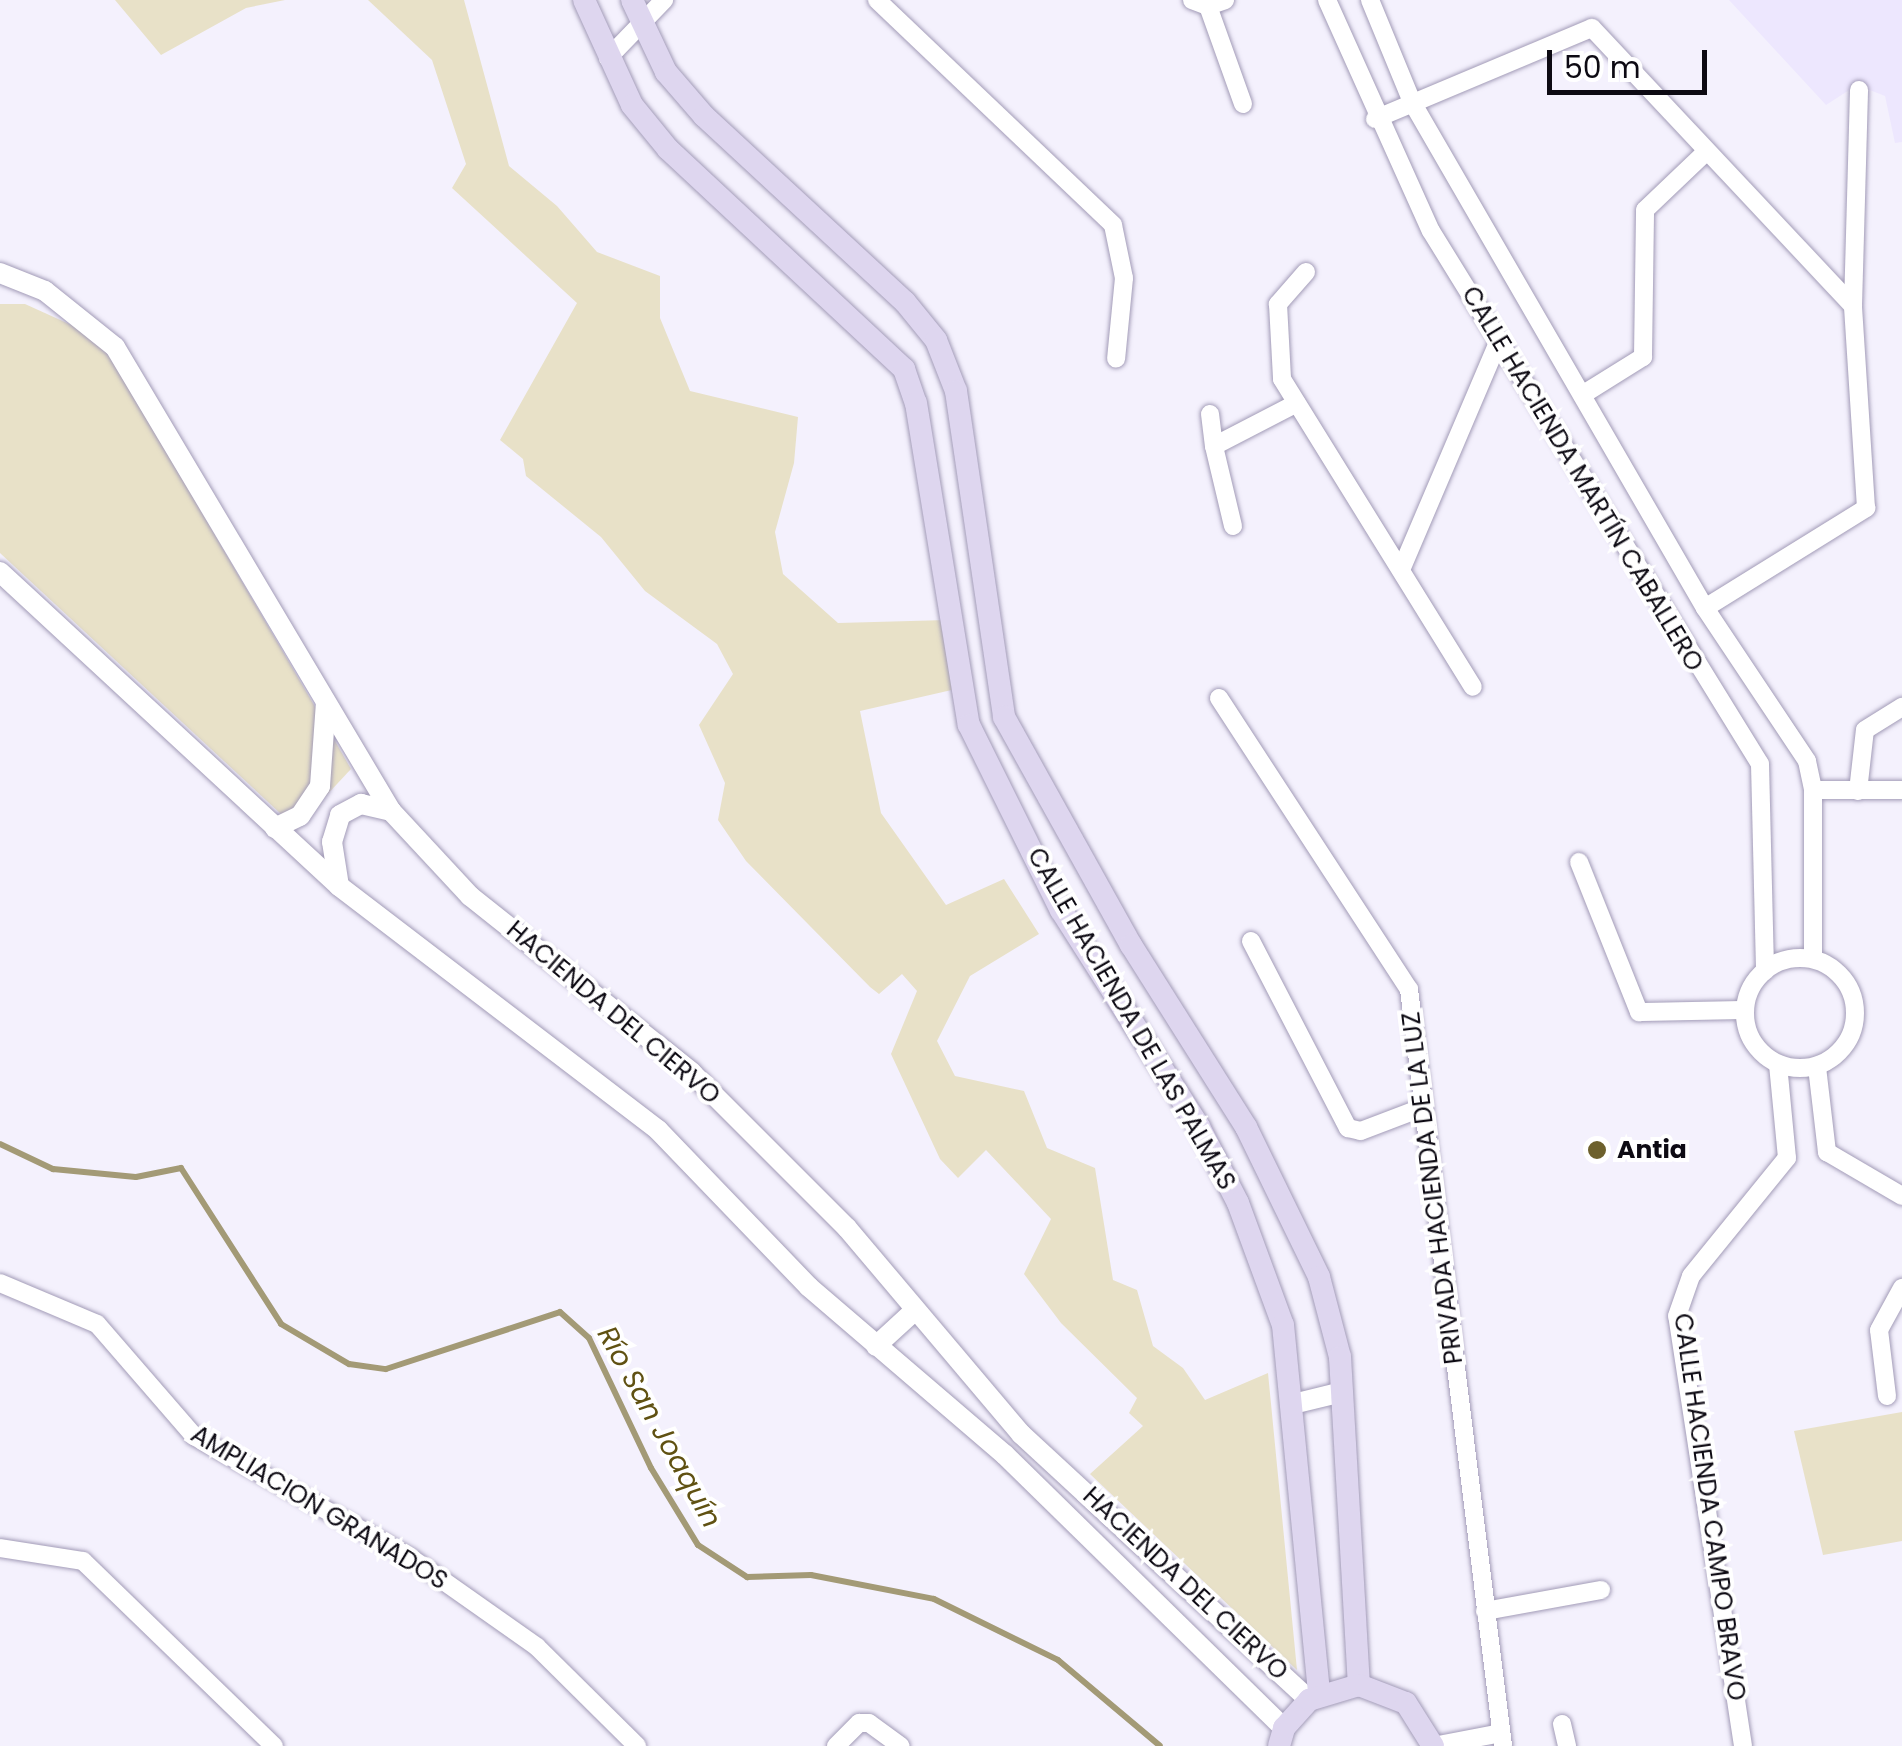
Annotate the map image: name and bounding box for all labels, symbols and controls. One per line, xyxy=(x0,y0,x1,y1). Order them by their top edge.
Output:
scale bar xyxy=(1552,30,1712,92)
text: 50 m xyxy=(1564,46,1641,89)
street label: CALLE HACIENDA MARTÍN CABALLERO xyxy=(1455,281,1709,677)
street label: CALLE HACIENDA DE LAS PALMAS xyxy=(1021,843,1241,1195)
street label: HACIENDA DEL CIERVO xyxy=(500,915,726,1111)
street label: PRIVADA HACIENDA DE LA LUZ xyxy=(1396,1010,1470,1366)
place label: Antia xyxy=(1617,1135,1687,1165)
marker: Antia xyxy=(1586,1139,1608,1161)
street label: CALLE HACIENDA CAMPO BRAVO xyxy=(1667,1311,1751,1703)
water label: Río San Joaquín xyxy=(590,1320,728,1534)
street label: AMPLIACION GRANADOS xyxy=(185,1419,453,1597)
street label: HACIENDA DEL CIERVO xyxy=(1076,1481,1294,1687)

